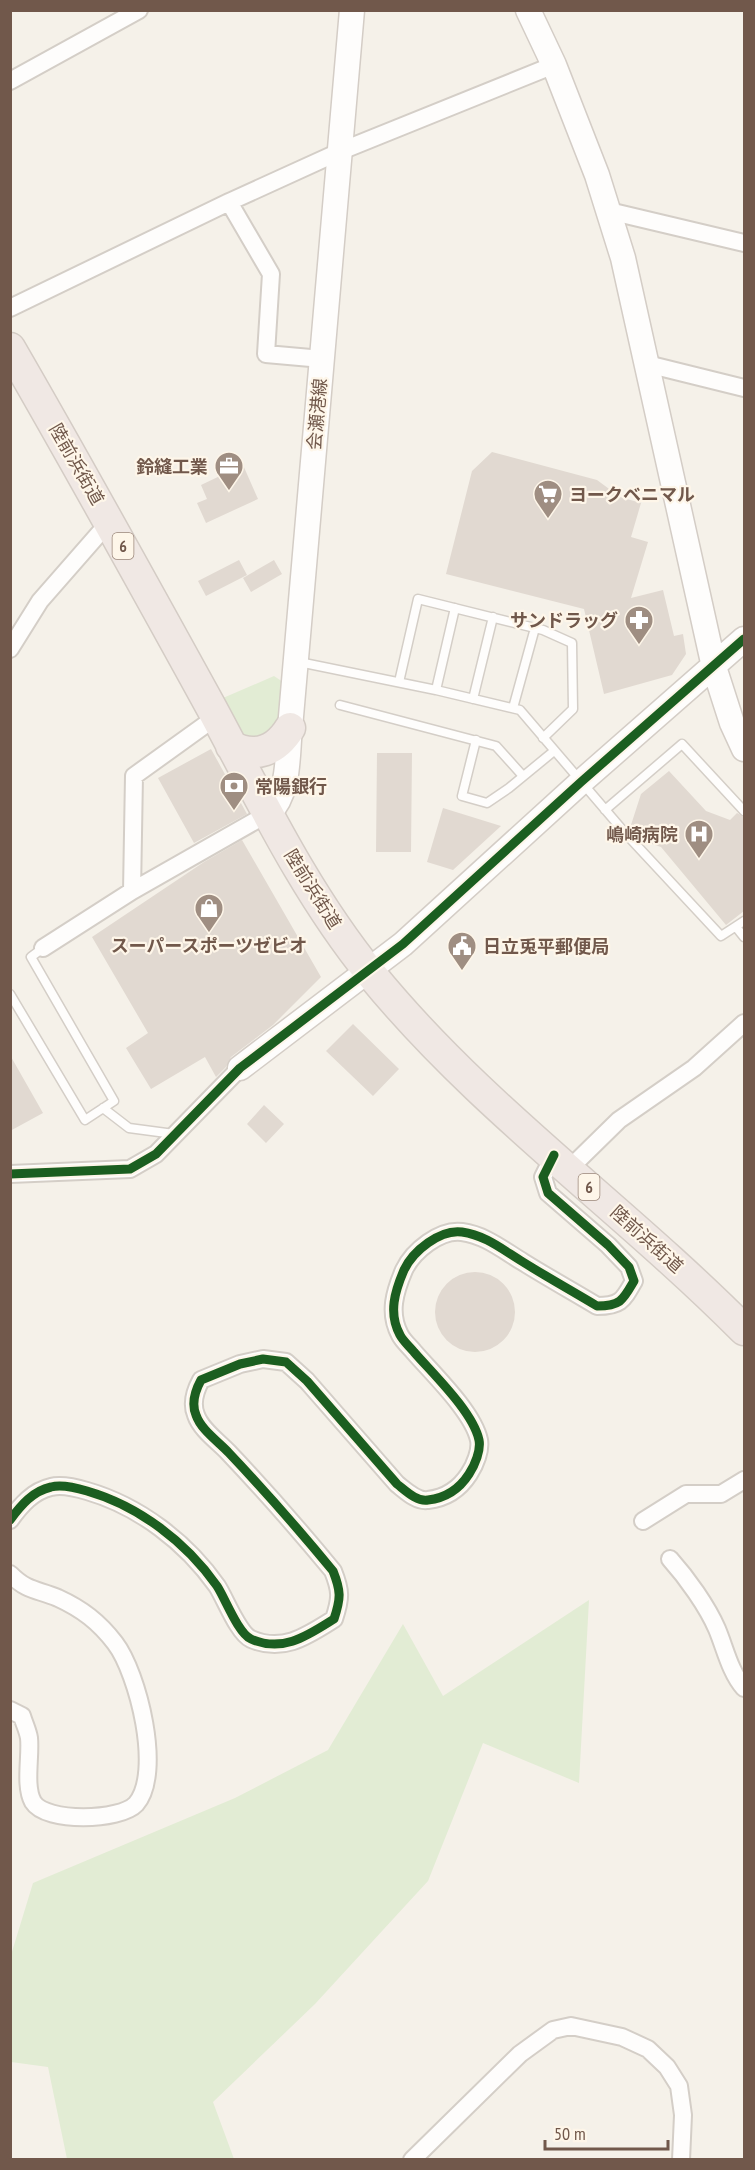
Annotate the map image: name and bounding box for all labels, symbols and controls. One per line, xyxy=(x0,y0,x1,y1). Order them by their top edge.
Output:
street label: 会瀬港線 xyxy=(302,377,332,451)
street label: 陸前浜街道 xyxy=(45,419,109,509)
office icon: 鈴縫工業 xyxy=(213,450,245,492)
place label: 鈴縫工業 xyxy=(136,455,208,478)
supermarket icon: ヨークベニマル xyxy=(532,478,564,520)
place label: ヨークベニマル xyxy=(569,483,695,506)
road number: 6 xyxy=(112,533,134,559)
pharmacy icon: サンドラッグ xyxy=(623,604,655,646)
place label: サンドラッグ xyxy=(510,609,618,632)
bank icon: 常陽銀行 xyxy=(218,770,250,812)
place label: 常陽銀行 xyxy=(255,775,327,798)
hospital icon: 嶋崎病院 xyxy=(683,818,715,860)
place label: 嶋崎病院 xyxy=(606,823,678,846)
street label: 陸前浜街道 xyxy=(279,845,347,933)
shop icon: スーパースポーツゼビオ xyxy=(193,892,225,934)
public building icon: 日立兎平郵便局 xyxy=(446,930,478,972)
place label: スーパースポーツゼビオ xyxy=(111,934,307,957)
place label: 日立兎平郵便局 xyxy=(483,935,609,958)
road number: 6 xyxy=(578,1174,600,1200)
street label: 陸前浜街道 xyxy=(606,1200,688,1278)
scale bar xyxy=(545,2113,668,2151)
text: 50 m xyxy=(554,2122,586,2145)

